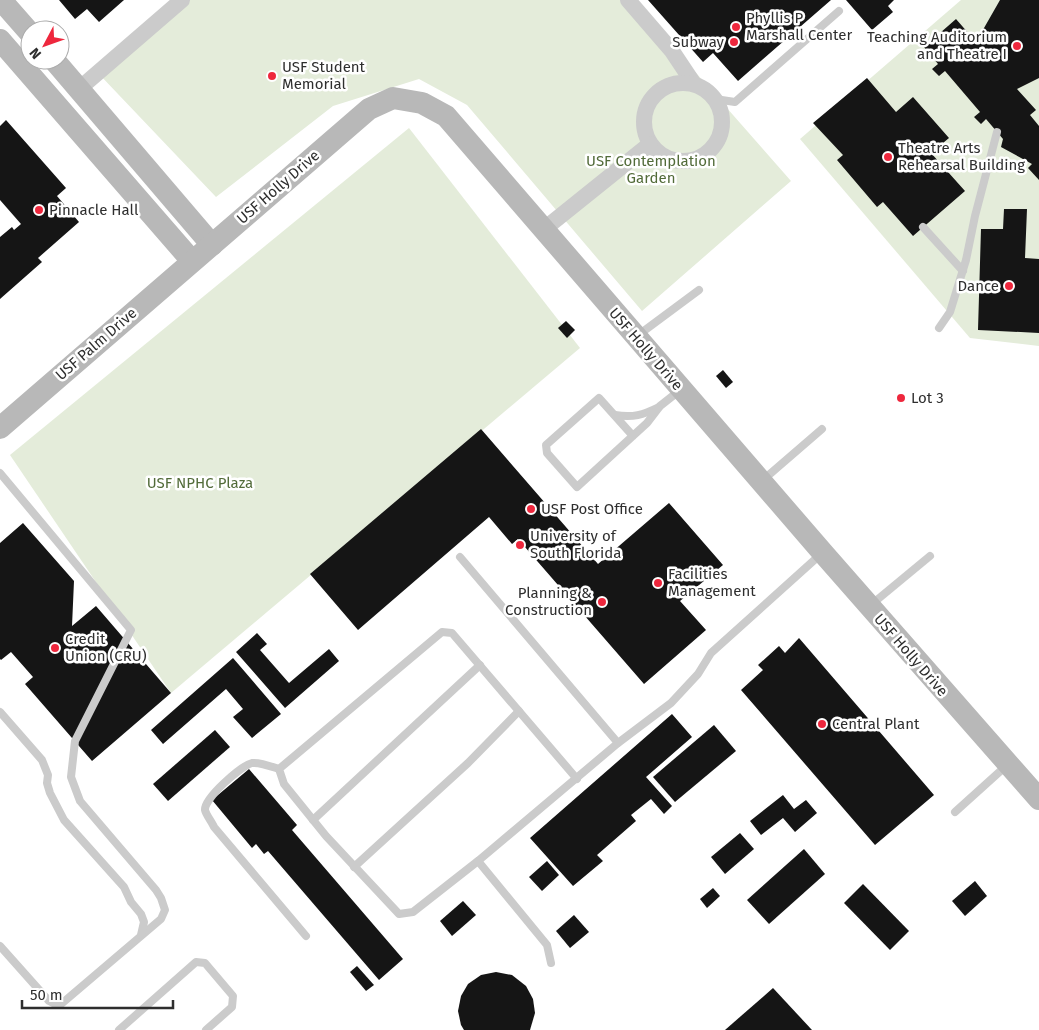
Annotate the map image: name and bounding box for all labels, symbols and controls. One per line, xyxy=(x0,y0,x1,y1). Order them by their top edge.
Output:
place label: Phyllis P Marshall Center xyxy=(746,9,852,44)
north arrow xyxy=(20,20,70,70)
marker: Phyllis P Marshall Center xyxy=(730,21,742,33)
place label: Teaching Auditorium and Theatre I xyxy=(867,28,1007,63)
place label: Subway xyxy=(672,33,725,51)
marker: Subway xyxy=(728,36,740,48)
marker: Teaching Auditorium and Theatre I xyxy=(1011,40,1023,52)
text: N xyxy=(26,44,45,62)
place label: USF Student Memorial xyxy=(282,58,366,93)
marker: USF Student Memorial xyxy=(266,70,278,82)
place label: Theatre Arts Rehearsal Building xyxy=(898,139,1025,174)
street label: USF Holly Drive xyxy=(233,146,323,228)
marker: Theatre Arts Rehearsal Building xyxy=(882,151,894,163)
park label: USF Contemplation Garden xyxy=(586,152,716,187)
place label: Pinnacle Hall xyxy=(49,201,139,219)
marker: Pinnacle Hall xyxy=(33,204,45,216)
place label: Dance xyxy=(957,277,999,295)
marker: Dance xyxy=(1003,280,1015,292)
street label: USF Palm Drive xyxy=(52,304,140,384)
street label: USF Holly Drive xyxy=(605,304,687,394)
place label: Lot 3 xyxy=(911,389,944,407)
marker: Lot 3 xyxy=(895,392,907,404)
park label: USF NPHC Plaza xyxy=(147,474,253,492)
place label: USF Post Office xyxy=(541,500,643,518)
marker: USF Post Office xyxy=(525,503,537,515)
place label: University of South Florida xyxy=(530,527,621,562)
marker: University of South Florida xyxy=(514,539,526,551)
place label: Facilities Management xyxy=(668,565,756,600)
marker: Facilities Management xyxy=(652,577,664,589)
place label: Planning & Construction xyxy=(505,584,592,619)
marker: Planning & Construction xyxy=(596,596,608,608)
street label: USF Holly Drive xyxy=(870,610,952,700)
place label: Credit Union (CRU) xyxy=(65,630,147,665)
marker: Credit Union (CRU) xyxy=(49,642,61,654)
place label: Central Plant xyxy=(832,715,920,733)
marker: Central Plant xyxy=(816,718,828,730)
scale bar xyxy=(22,978,174,1010)
text: 50 m xyxy=(30,986,63,1004)

